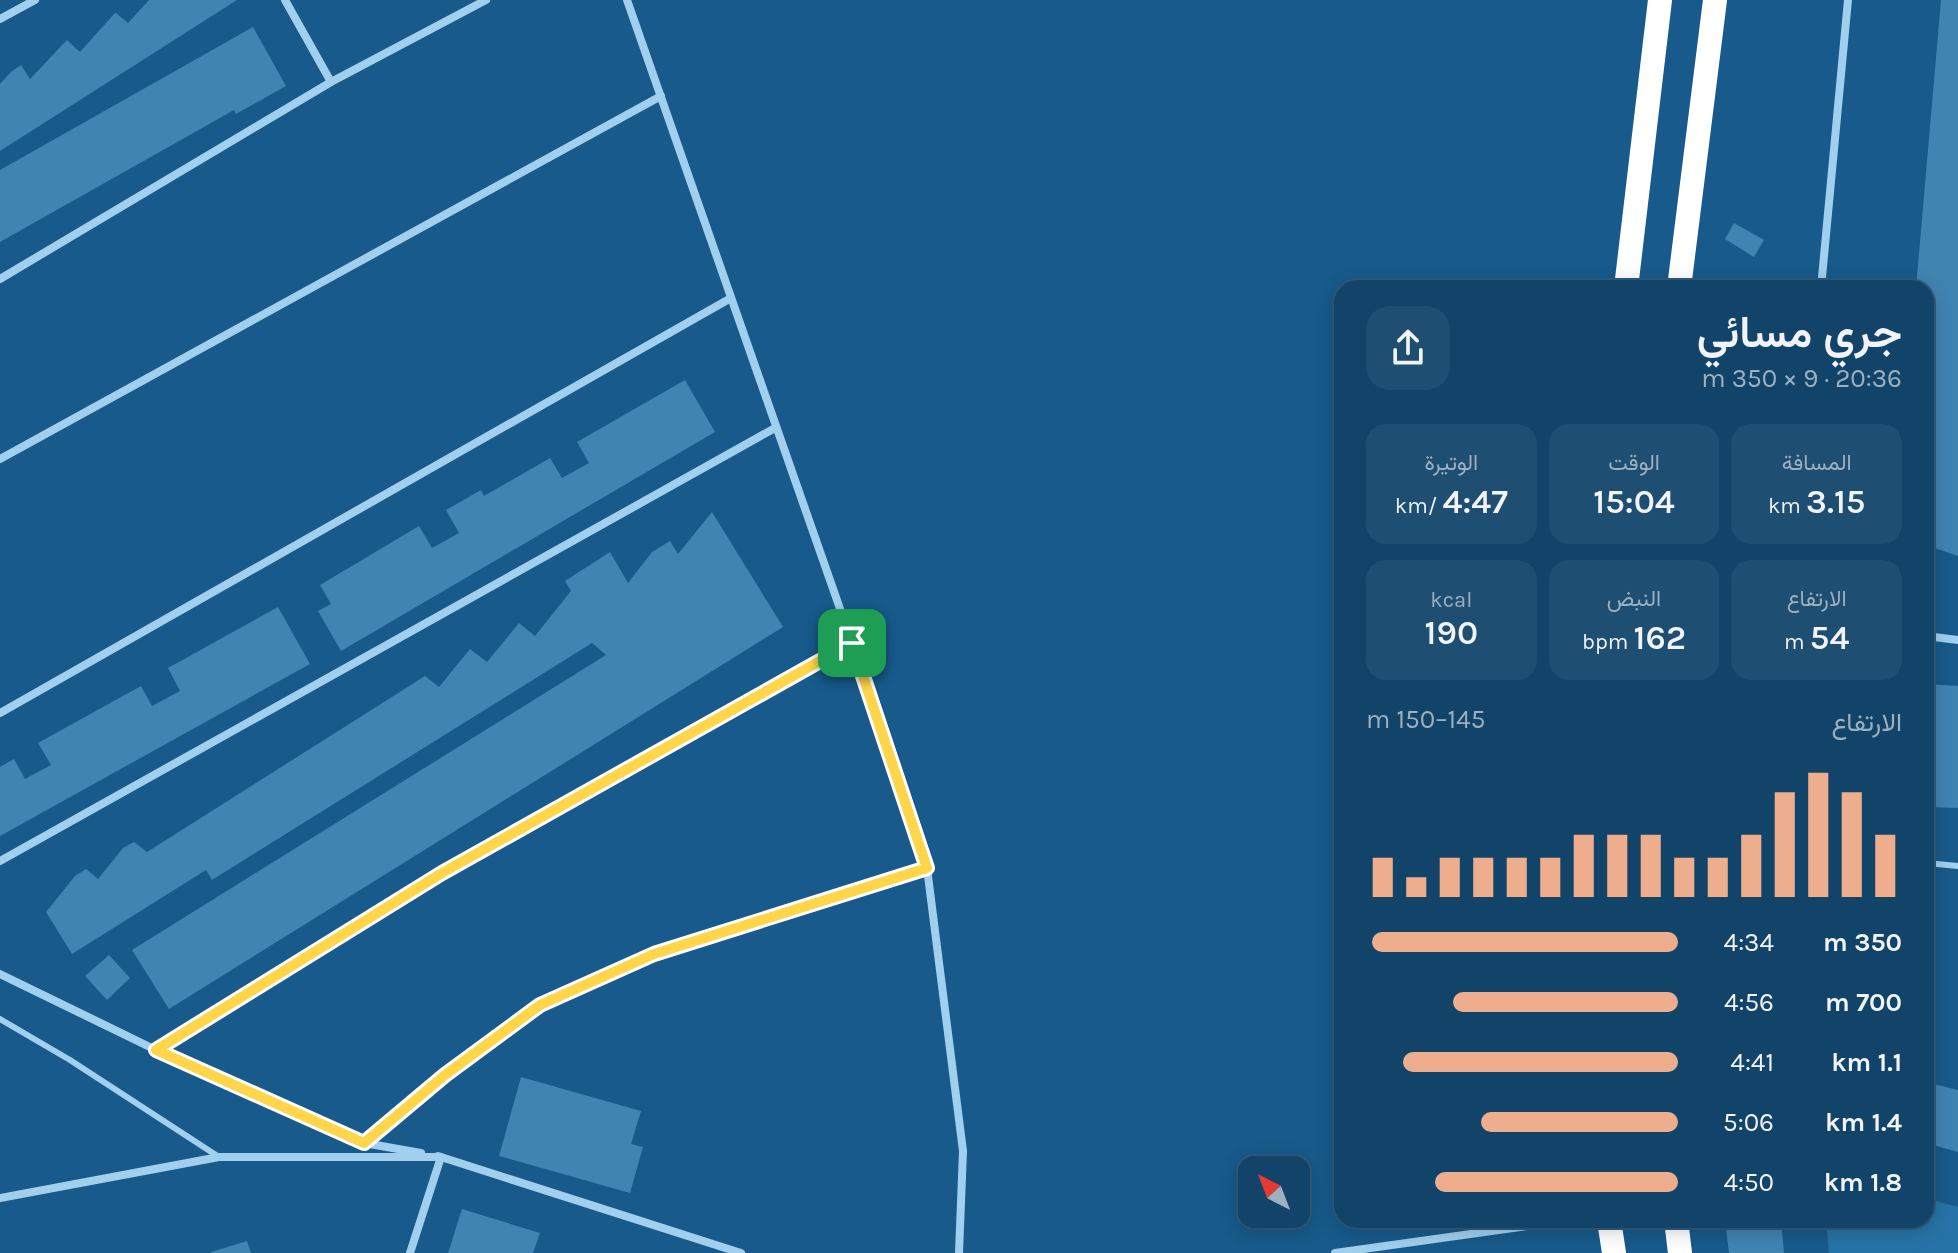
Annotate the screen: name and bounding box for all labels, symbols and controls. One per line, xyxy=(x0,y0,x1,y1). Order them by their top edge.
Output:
button: share xyxy=(1366,306,1450,390)
text: جري مسائي xyxy=(1697,307,1902,358)
text: 20:36 · 9 × 350 m xyxy=(1701,363,1902,394)
text: الوتيرة xyxy=(1424,450,1478,476)
text: الوقت xyxy=(1608,450,1660,476)
text: المسافة xyxy=(1782,450,1852,476)
text: 4:47 xyxy=(1443,482,1508,522)
text: 15:04 xyxy=(1593,482,1675,522)
text: 3.15 xyxy=(1806,482,1865,522)
text: /km xyxy=(1395,493,1443,519)
text: km xyxy=(1768,493,1806,519)
text: النبض xyxy=(1607,586,1661,612)
text: الارتفاع xyxy=(1787,586,1847,612)
text: kcal xyxy=(1430,587,1472,613)
pin xyxy=(818,609,886,677)
text: 190 xyxy=(1425,613,1478,653)
text: 162 xyxy=(1634,618,1686,658)
text: 54 xyxy=(1810,618,1849,658)
icon: arrive xyxy=(830,621,874,665)
text: bpm xyxy=(1582,629,1634,655)
text: m xyxy=(1784,629,1810,655)
text: 145–150 m xyxy=(1366,704,1485,735)
text: الارتفاع xyxy=(1831,707,1902,738)
text: 4:34 xyxy=(1724,927,1774,958)
text: 350 m xyxy=(1823,927,1902,958)
text: 4:56 xyxy=(1724,987,1774,1018)
text: 700 m xyxy=(1825,987,1902,1018)
text: 4:41 xyxy=(1730,1047,1774,1078)
text: 1.1 km xyxy=(1831,1047,1902,1078)
text: 5:06 xyxy=(1723,1107,1774,1138)
text: 1.4 km xyxy=(1825,1107,1902,1138)
north arrow xyxy=(1238,1156,1310,1228)
map controls xyxy=(1238,1156,1310,1228)
text: 4:50 xyxy=(1723,1167,1774,1198)
text: 1.8 km xyxy=(1824,1167,1902,1198)

